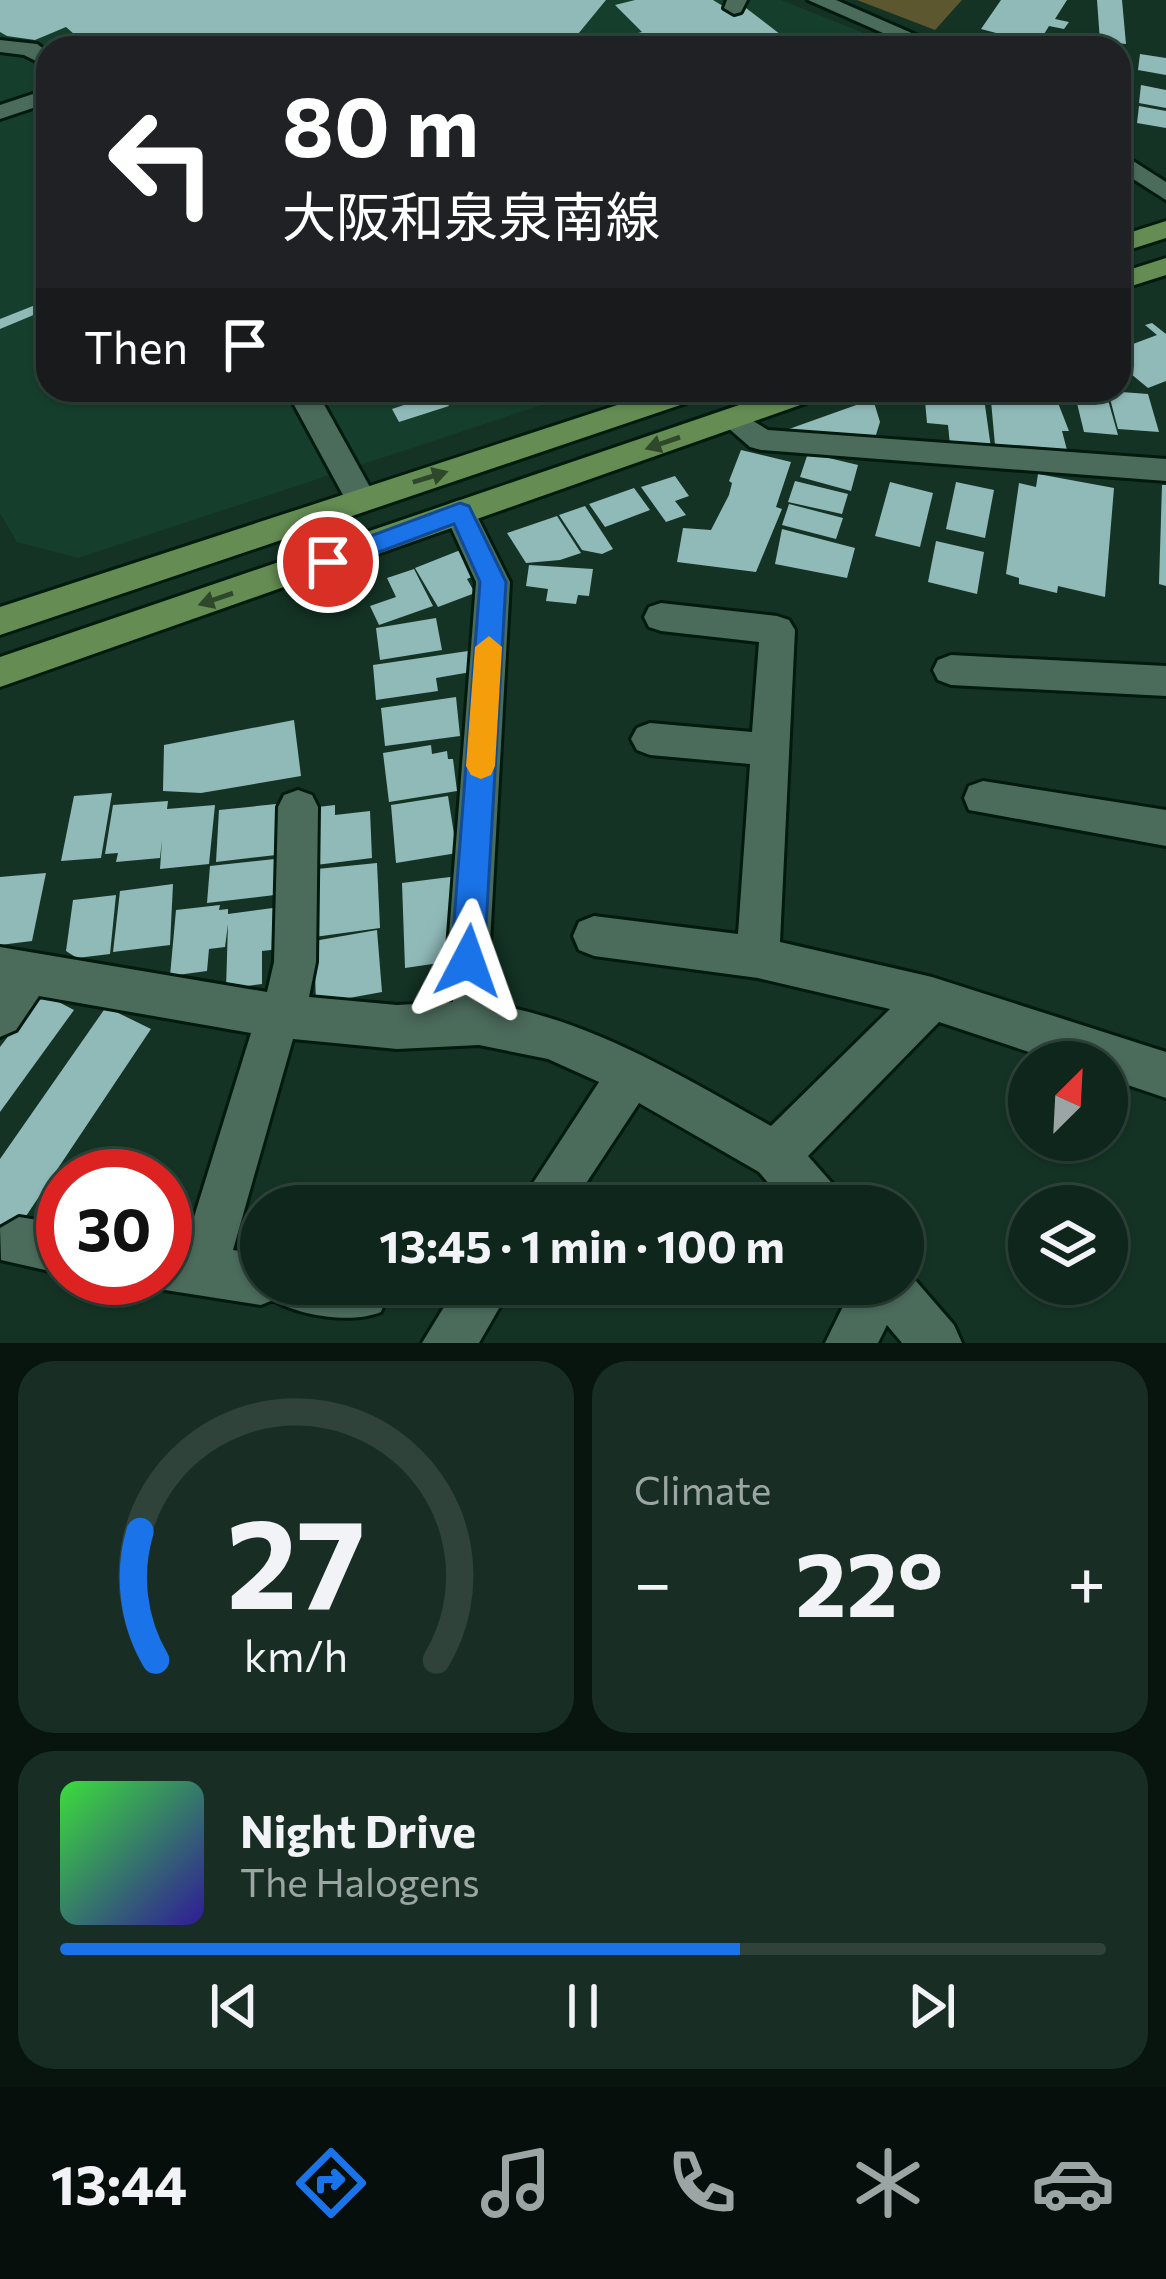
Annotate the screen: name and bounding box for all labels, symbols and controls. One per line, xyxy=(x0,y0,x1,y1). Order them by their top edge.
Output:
text: 80 m xyxy=(282,72,479,174)
icon: left xyxy=(84,84,240,240)
text: 大阪和泉泉南線 xyxy=(282,182,660,248)
icon: arrive xyxy=(212,312,278,378)
text: Then xyxy=(84,318,188,373)
one-way arrow xyxy=(644,434,681,453)
one-way arrow xyxy=(412,467,448,485)
pin xyxy=(277,511,379,613)
icon: arrive xyxy=(295,529,361,595)
one-way arrow xyxy=(197,591,234,610)
position arrow xyxy=(405,898,531,1024)
north arrow xyxy=(1008,1041,1128,1161)
map controls xyxy=(1008,1041,1128,1305)
speed limit sign: 30 xyxy=(36,1149,192,1305)
button: layers xyxy=(1008,1185,1128,1305)
text: 13:45 · 1 min · 100 m xyxy=(379,1217,785,1272)
text: Climate xyxy=(634,1465,771,1513)
text: 27 xyxy=(227,1482,365,1635)
text: 22° xyxy=(795,1525,943,1636)
text: − xyxy=(634,1540,672,1621)
text: + xyxy=(1067,1540,1106,1621)
text: km/h xyxy=(244,1628,348,1681)
text: Night Drive xyxy=(240,1802,476,1857)
text: The Halogens xyxy=(240,1857,480,1905)
icon: previous xyxy=(201,1973,267,2039)
icon: pause xyxy=(550,1973,616,2039)
icon: next xyxy=(899,1973,965,2039)
icon: directions xyxy=(289,2141,373,2225)
icon: music xyxy=(474,2141,558,2225)
icon: phone xyxy=(660,2141,744,2225)
icon: climate xyxy=(846,2141,930,2225)
icon: car xyxy=(1031,2141,1115,2225)
text: 13:44 xyxy=(51,2150,187,2216)

